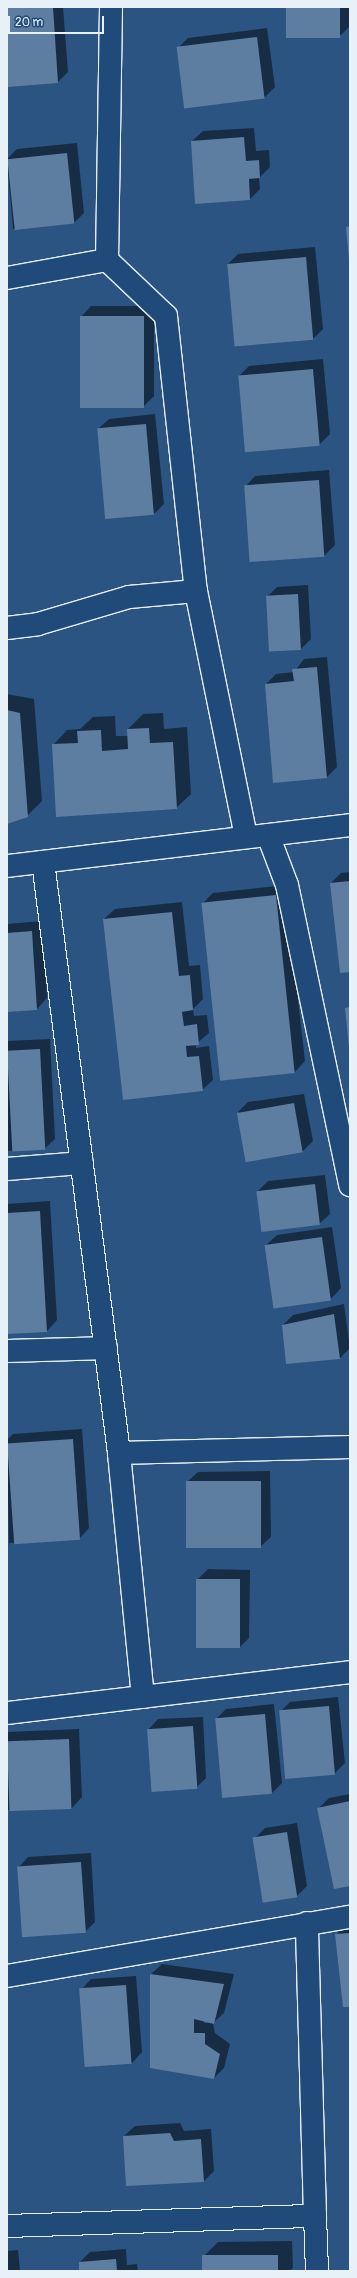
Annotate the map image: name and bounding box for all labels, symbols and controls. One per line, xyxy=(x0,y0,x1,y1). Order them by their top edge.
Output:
scale bar xyxy=(10,8,106,34)
text: 20 m xyxy=(15,15,43,30)

